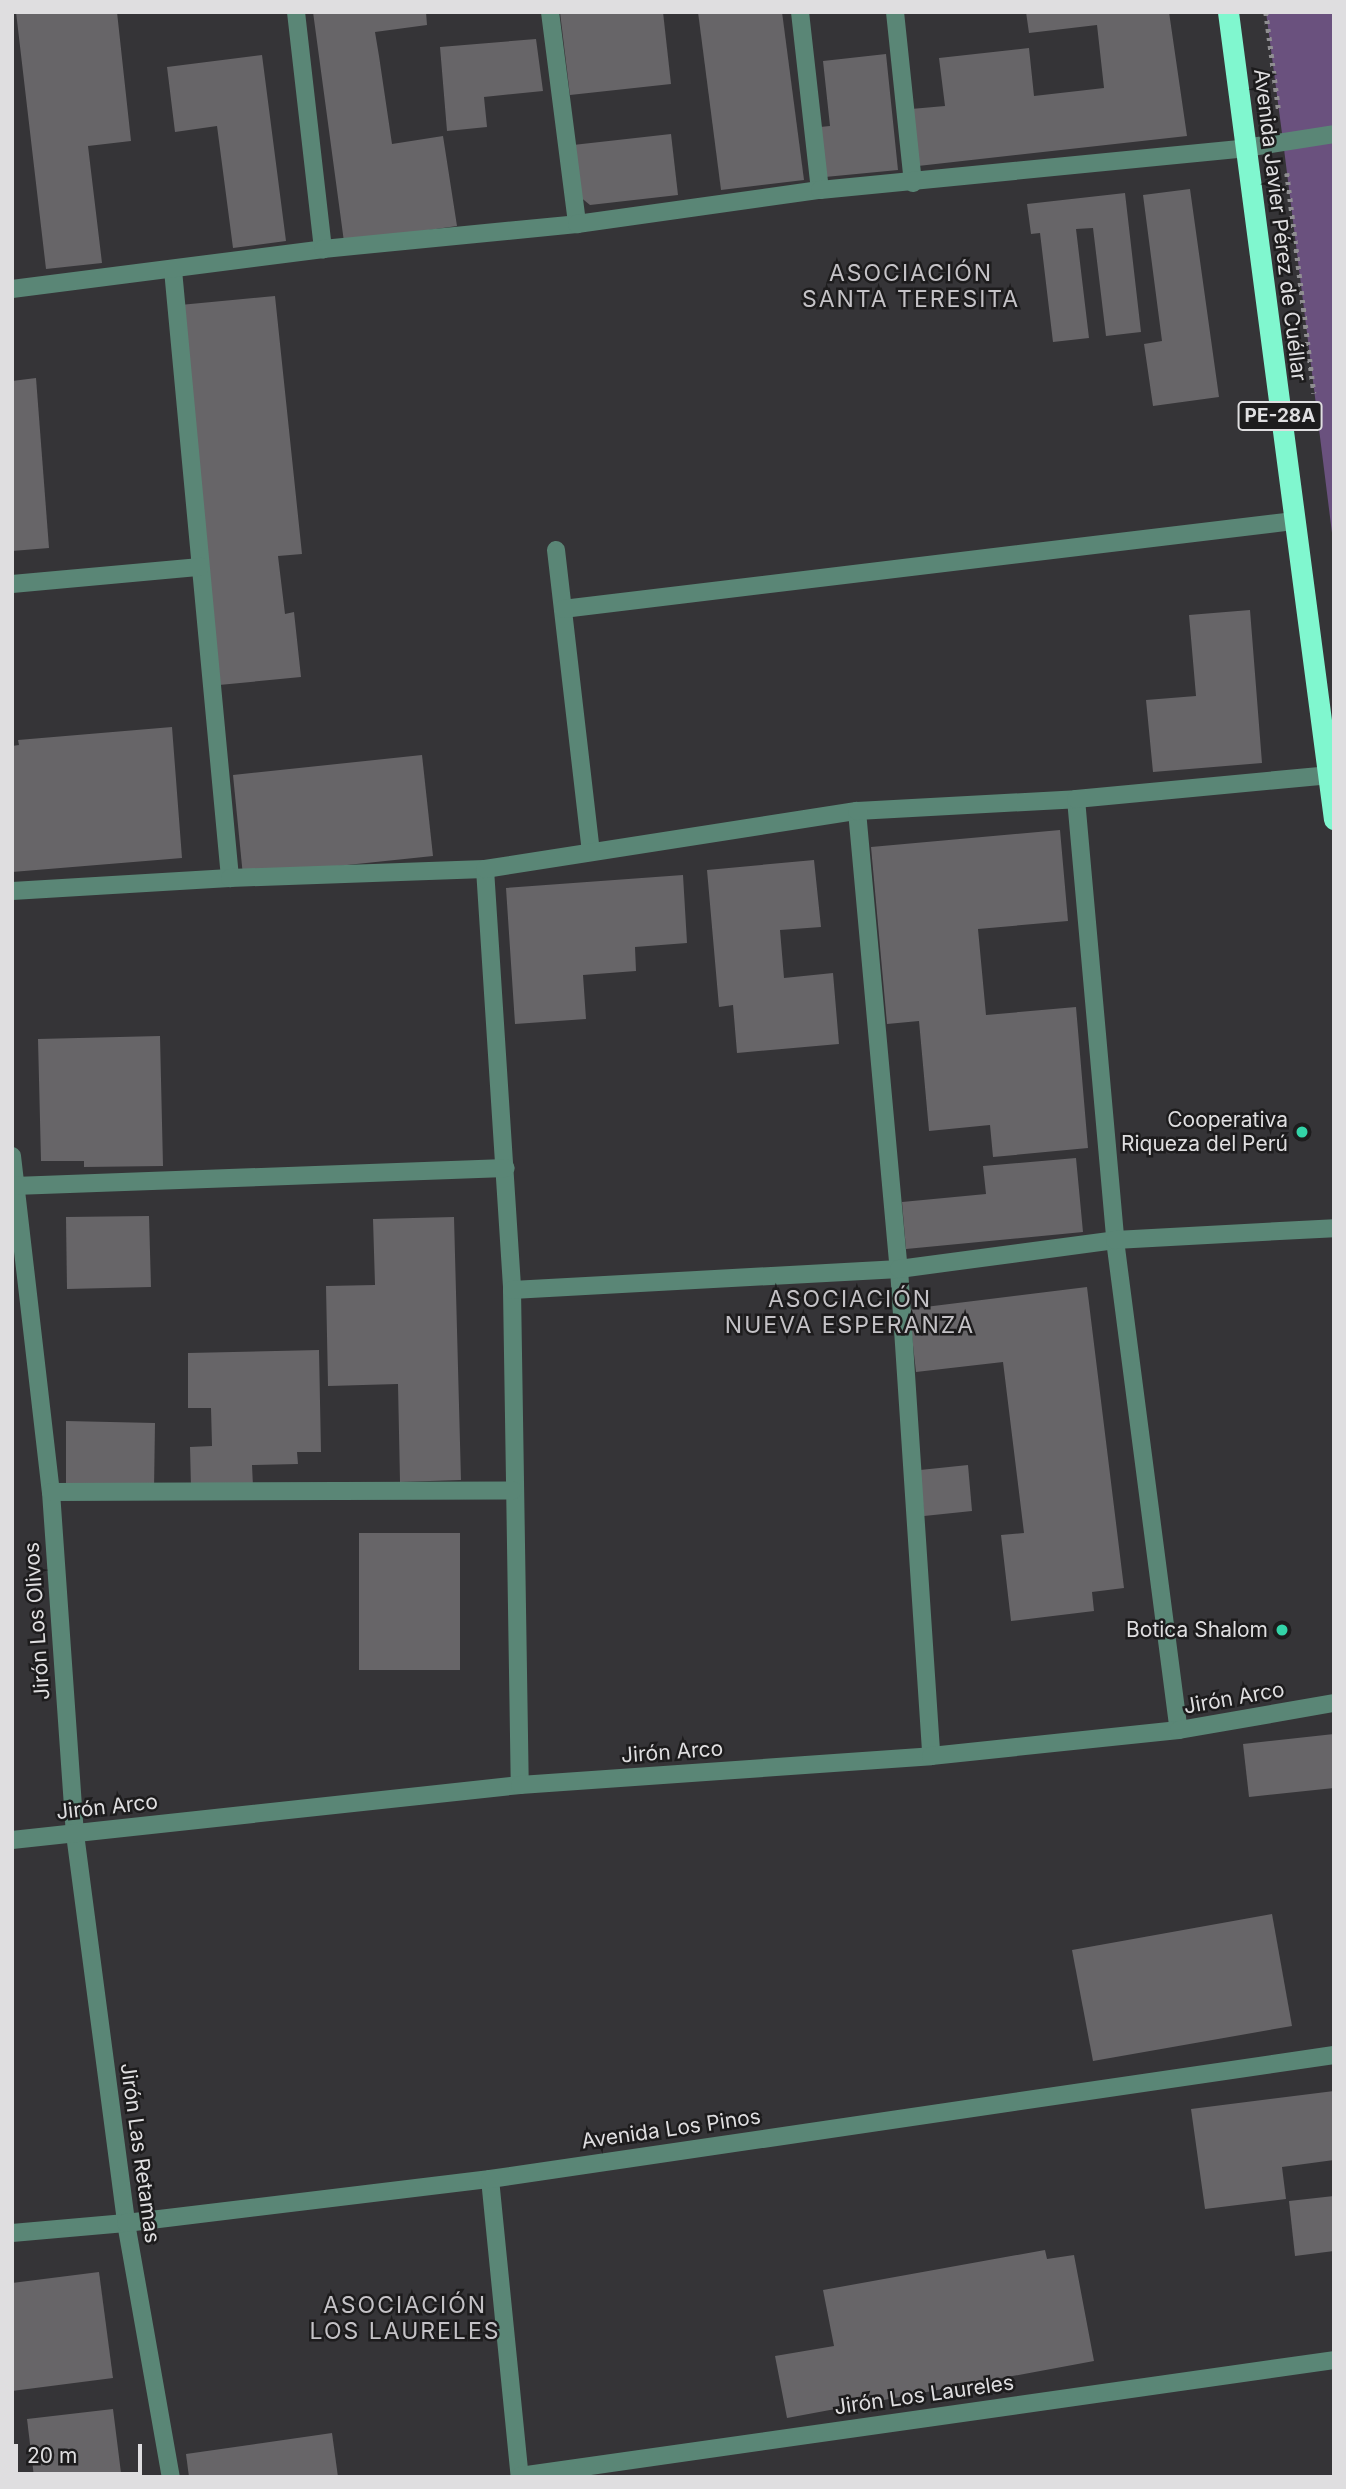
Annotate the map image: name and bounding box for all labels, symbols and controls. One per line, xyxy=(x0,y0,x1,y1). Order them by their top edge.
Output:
street label: Avenida Javier Pérez de Cuéllar xyxy=(1248,67,1312,383)
district label: ASOCIACIÓN SANTA TERESITA xyxy=(804,259,1018,313)
road number: PE-28A xyxy=(1236,400,1324,432)
place label: Cooperativa Riqueza del Perú xyxy=(1121,1107,1288,1157)
marker: Cooperativa Riqueza del Perú xyxy=(1294,1124,1310,1140)
district label: ASOCIACIÓN NUEVA ESPERANZA xyxy=(727,1285,973,1339)
street label: Jirón Los Olivos xyxy=(19,1541,55,1701)
place label: Botica Shalom xyxy=(1126,1617,1268,1643)
marker: Botica Shalom xyxy=(1274,1622,1290,1638)
street label: Jirón Arco xyxy=(1182,1677,1286,1719)
street label: Jirón Arco xyxy=(620,1736,724,1768)
street label: Jirón Arco xyxy=(55,1789,159,1825)
street label: Jirón Las Retamas xyxy=(115,2061,165,2245)
street label: Avenida Los Pinos xyxy=(580,2104,762,2154)
district label: ASOCIACIÓN LOS LAURELES xyxy=(311,2291,499,2345)
street label: Jirón Los Laureles xyxy=(832,2370,1016,2420)
scale bar xyxy=(18,2430,145,2474)
text: 20 m xyxy=(27,2443,77,2468)

